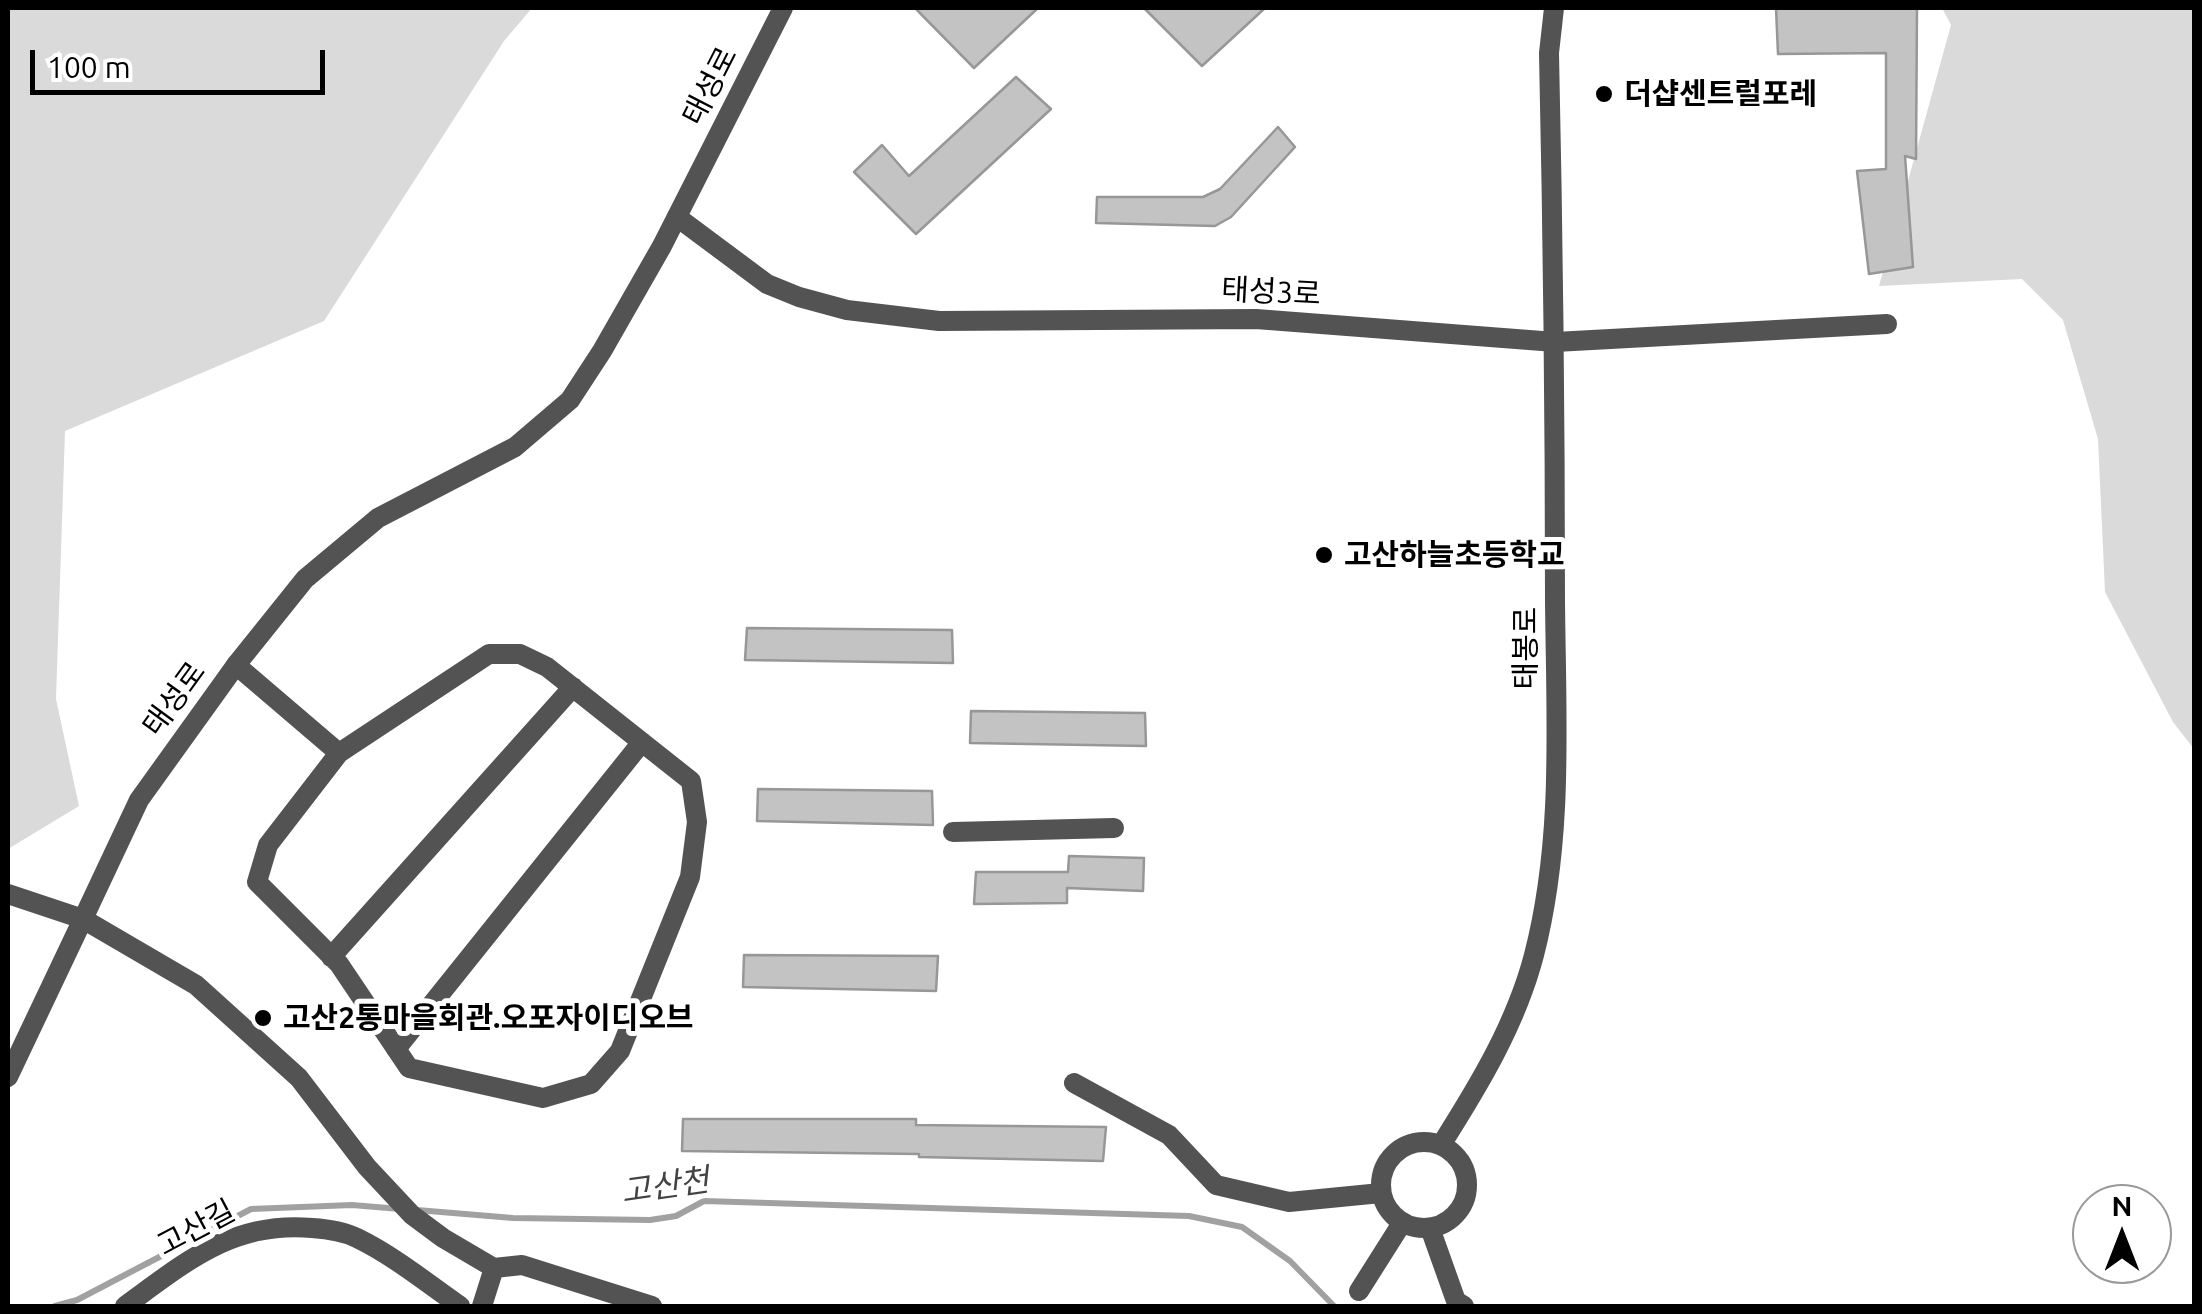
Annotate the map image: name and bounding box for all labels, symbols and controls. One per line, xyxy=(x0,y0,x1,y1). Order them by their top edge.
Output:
scale bar xyxy=(35,30,330,92)
street label: 태성로 xyxy=(675,41,745,131)
text: 100 m xyxy=(47,50,131,84)
place label: 더샵센트럴포레 xyxy=(1624,76,1817,112)
marker: 더샵센트럴포레 xyxy=(1593,83,1615,105)
street label: 태성3로 xyxy=(1220,271,1322,313)
place label: 고산하늘초등학교 xyxy=(1344,537,1565,573)
marker: 고산하늘초등학교 xyxy=(1313,544,1335,566)
street label: 태봉로 xyxy=(1508,607,1544,689)
street label: 태성로 xyxy=(135,655,213,743)
place label: 고산2통마을회관.오포자이디오브 xyxy=(283,1000,694,1036)
marker: 고산2통마을회관.오포자이디오브 xyxy=(252,1007,274,1029)
water label: 고산천 xyxy=(619,1161,711,1211)
north arrow xyxy=(2072,1184,2172,1284)
text: N xyxy=(2112,1190,2132,1221)
street label: 고산길 xyxy=(151,1193,241,1263)

